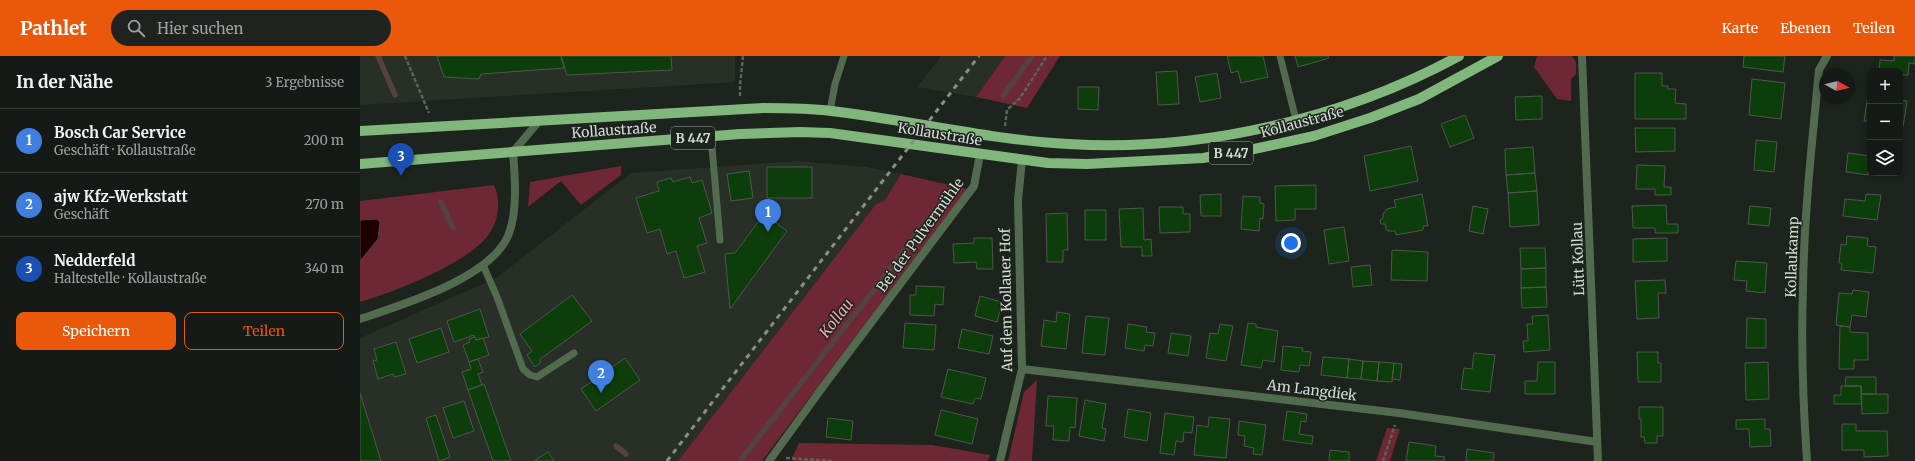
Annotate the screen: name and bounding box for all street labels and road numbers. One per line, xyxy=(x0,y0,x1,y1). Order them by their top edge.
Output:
street label: Kollaustraße xyxy=(1258,102,1346,142)
street label: Kollaustraße xyxy=(571,118,657,142)
street label: Kollaustraße xyxy=(896,118,984,150)
road number: B 447 xyxy=(671,127,715,149)
road number: B 447 xyxy=(1209,142,1253,164)
street label: Bei der Pulvermühle xyxy=(873,174,967,296)
street label: Kollaukamp xyxy=(1782,216,1802,298)
street label: Lütt Kollau xyxy=(1568,221,1588,296)
street label: Auf dem Kollauer Hof xyxy=(996,227,1016,373)
street label: Am Langdiek xyxy=(1265,375,1358,404)

